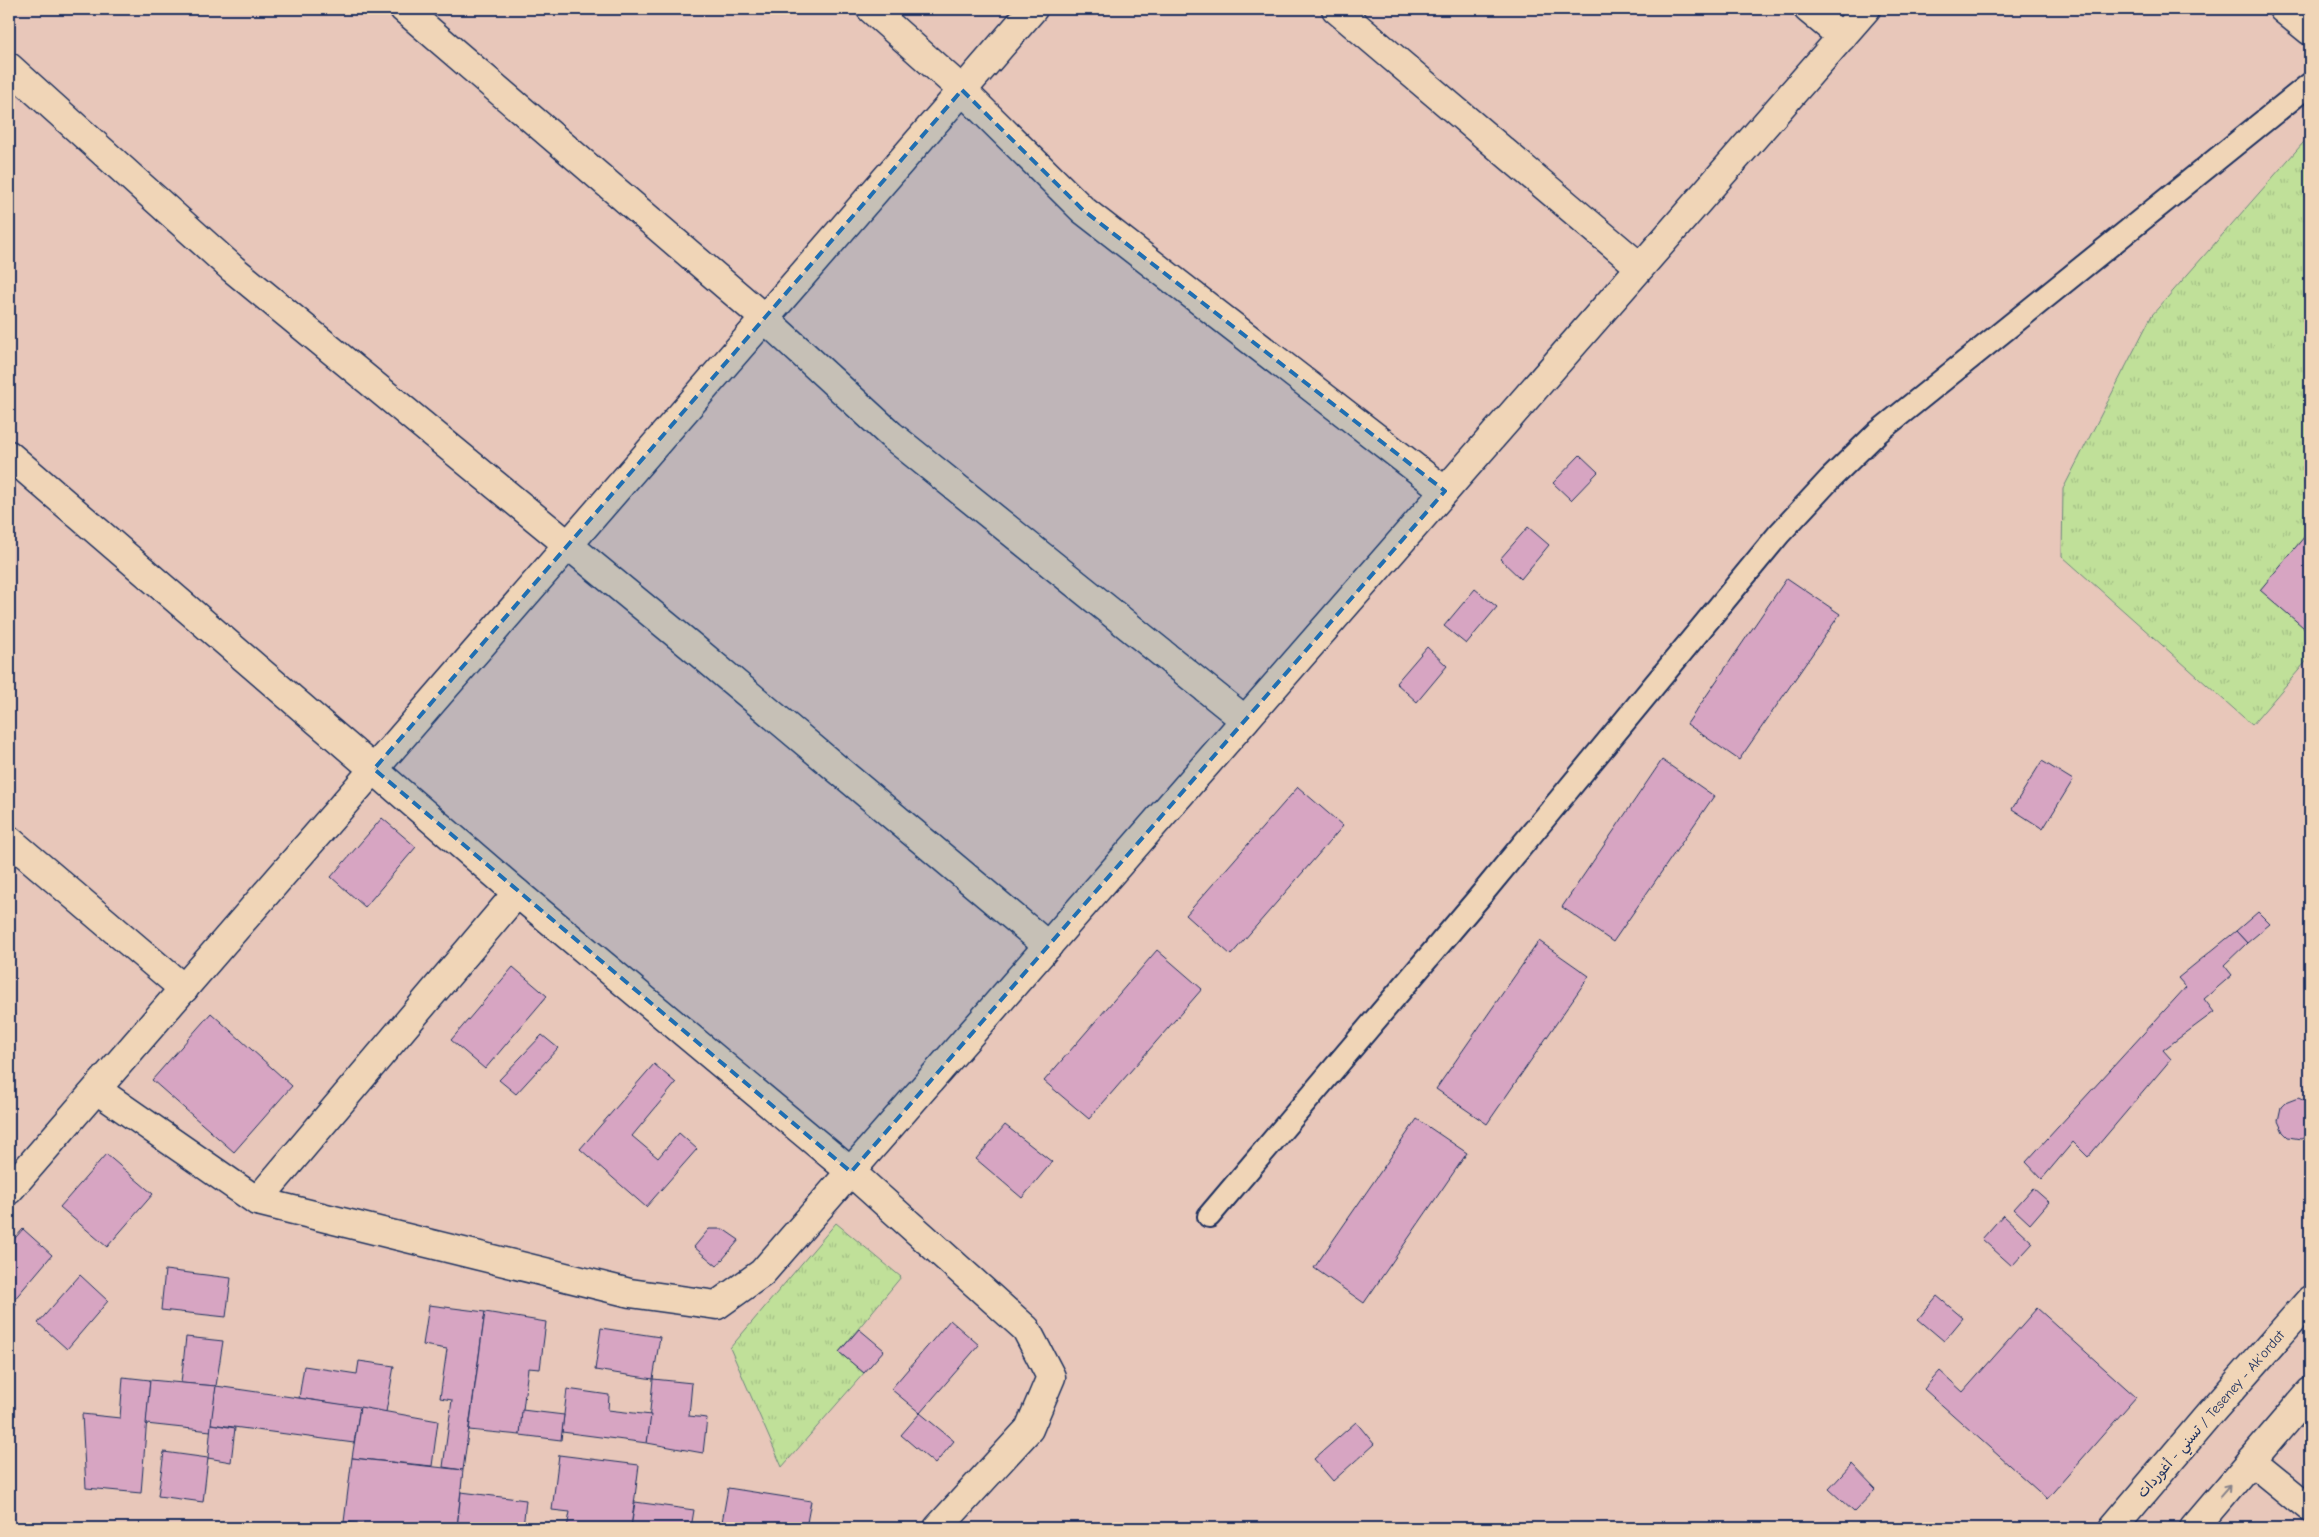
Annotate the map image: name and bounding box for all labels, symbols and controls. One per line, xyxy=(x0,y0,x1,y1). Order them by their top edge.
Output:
street label: تسني - أغوردات / Teseney - Ak'ordat xyxy=(2134,1326,2292,1504)
one-way arrow xyxy=(2220,1485,2231,1498)

